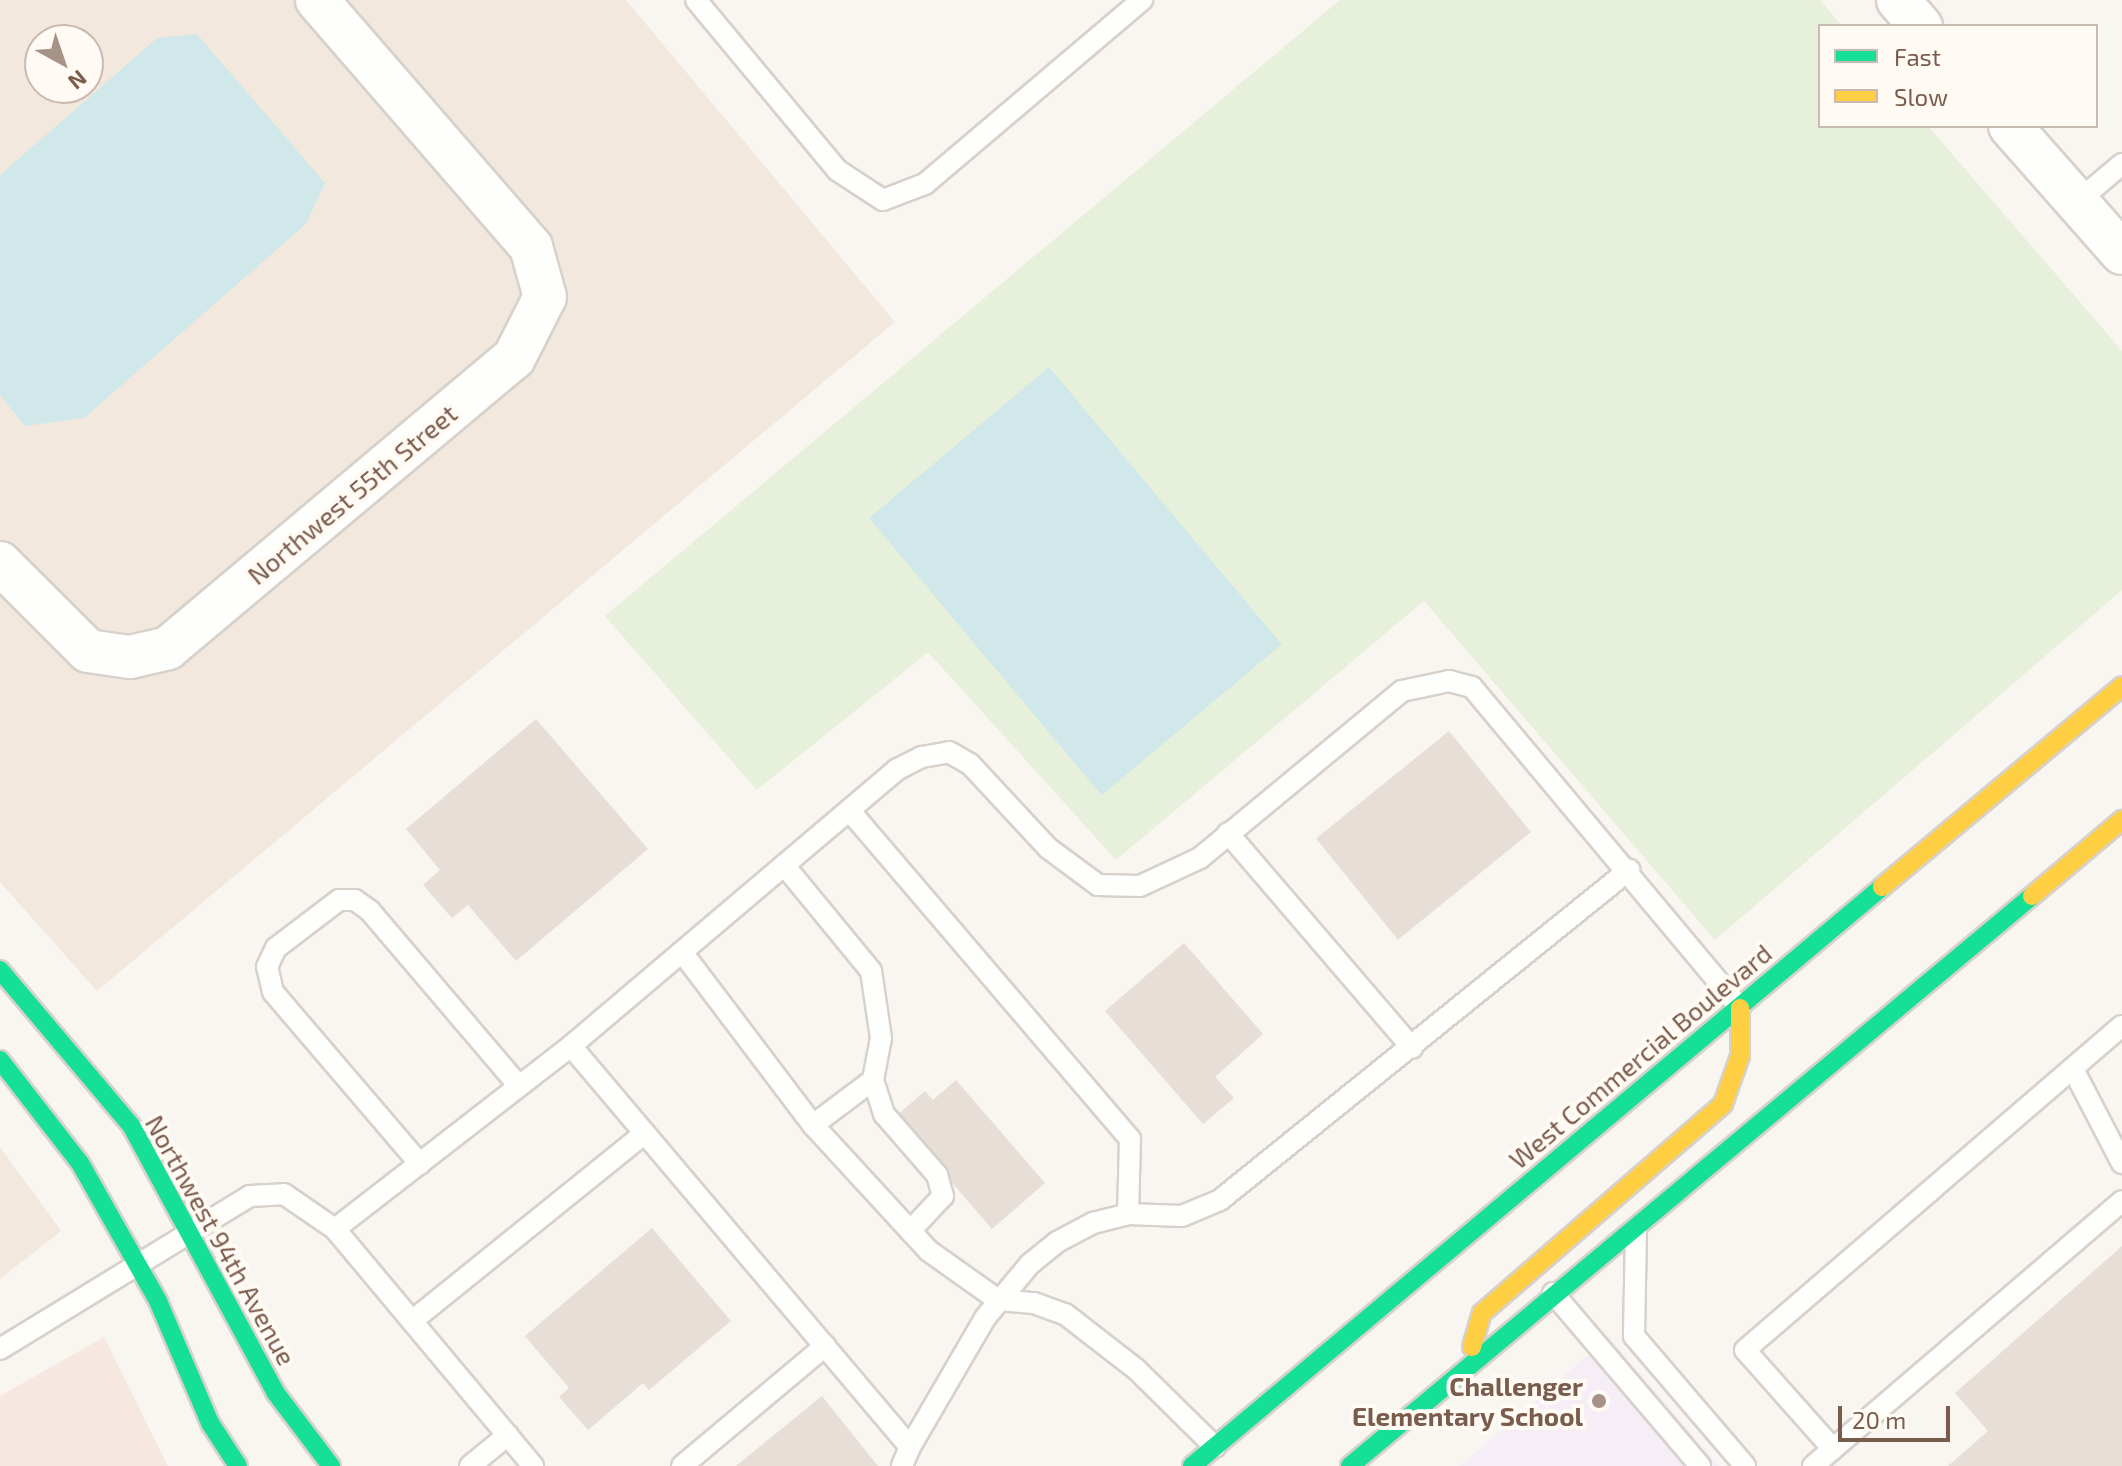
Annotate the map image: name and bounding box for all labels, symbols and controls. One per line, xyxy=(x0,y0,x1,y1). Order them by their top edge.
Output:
north arrow xyxy=(24,24,104,104)
legend xyxy=(1818,24,2098,128)
text: Fast xyxy=(1894,42,1941,71)
text: N xyxy=(64,66,93,96)
text: Slow xyxy=(1894,82,1948,111)
street label: Northwest 55th Street xyxy=(241,397,463,591)
street label: West Commercial Boulevard xyxy=(1502,937,1778,1175)
street label: Northwest 94th Avenue xyxy=(139,1109,303,1371)
place label: Challenger Elementary School xyxy=(1351,1370,1583,1432)
scale bar xyxy=(1842,1390,1954,1440)
marker: Challenger Elementary School xyxy=(1590,1392,1608,1410)
text: 20 m xyxy=(1852,1405,1906,1434)

